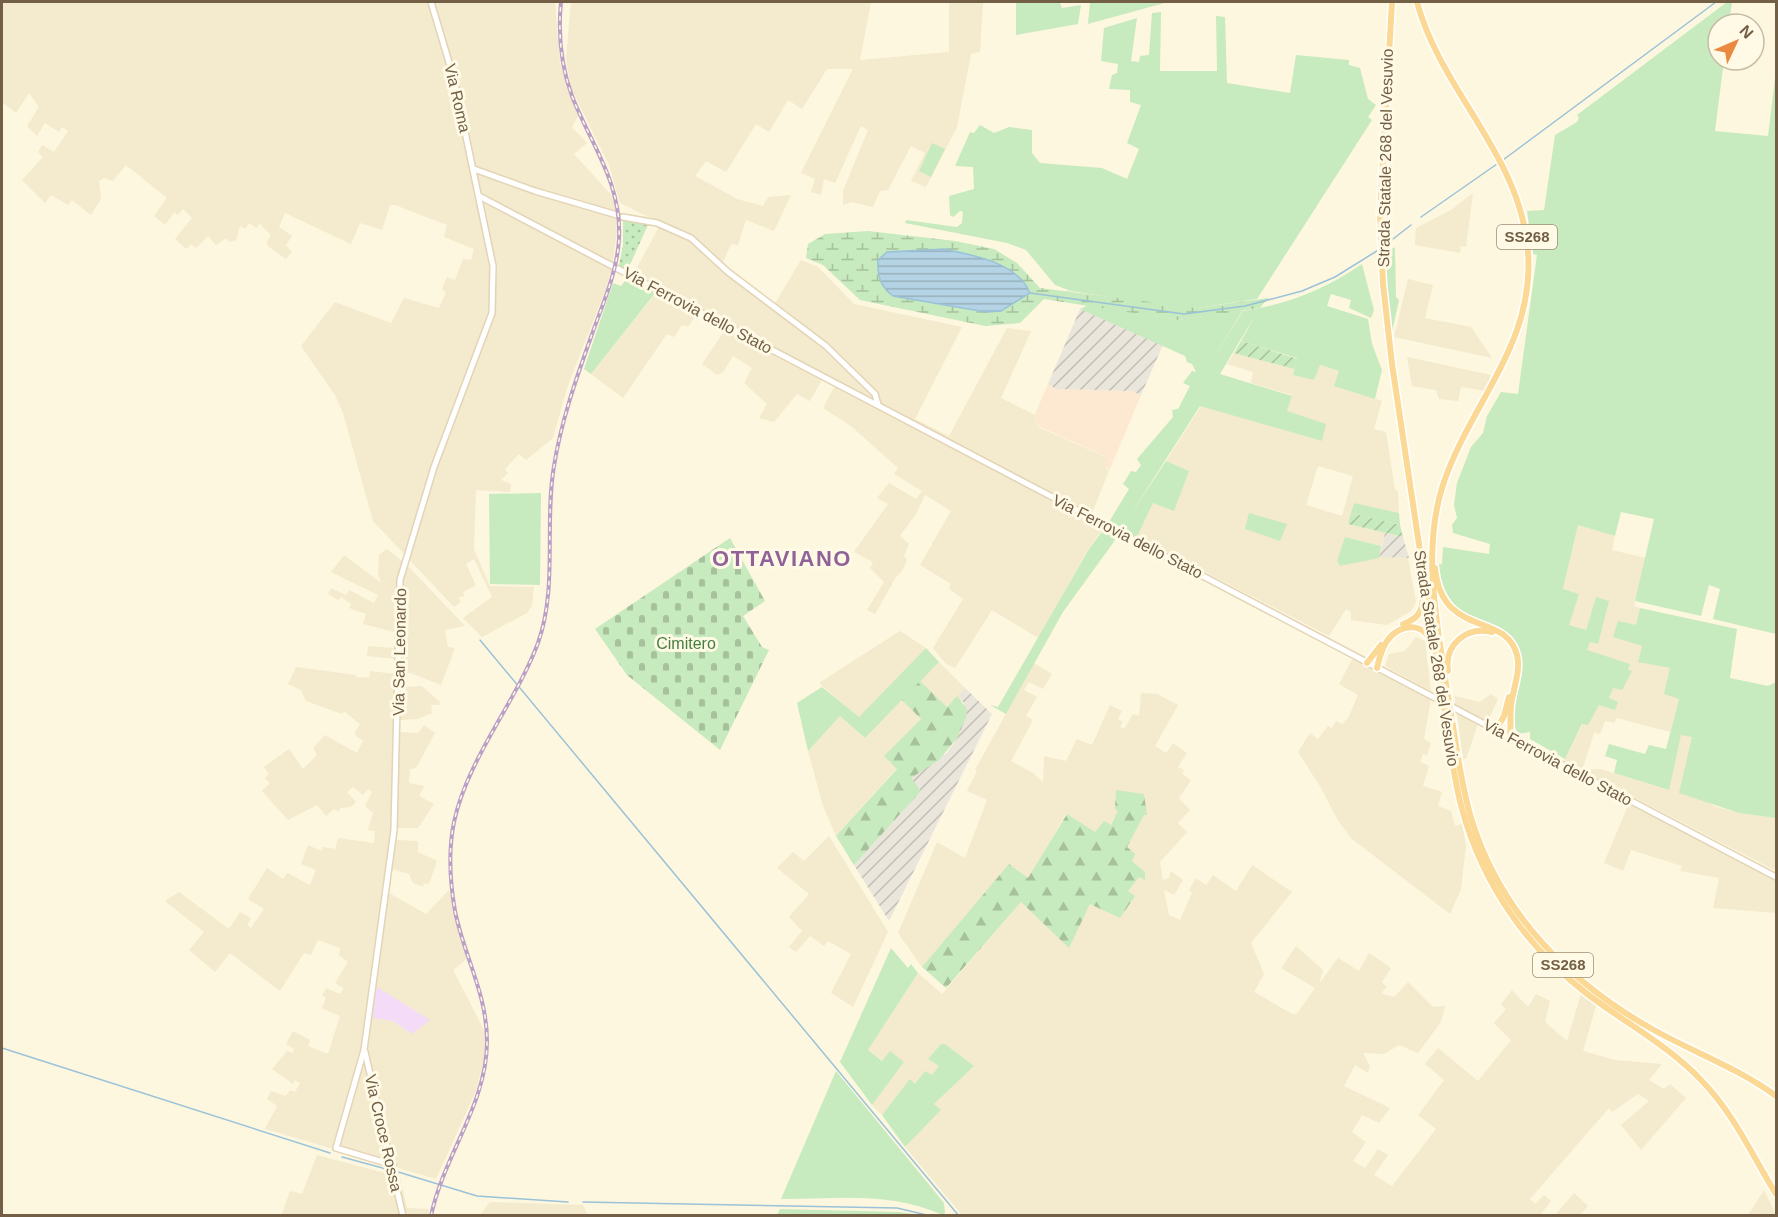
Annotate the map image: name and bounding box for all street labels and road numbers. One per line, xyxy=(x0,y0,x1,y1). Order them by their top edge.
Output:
street label: Strada Statale 268 del Vesuvio xyxy=(1375,48,1396,268)
street label: Via Roma xyxy=(441,62,474,134)
road number: SS268 xyxy=(1497,225,1557,249)
street label: Via Ferrovia dello Stato xyxy=(620,264,775,357)
street label: Via Ferrovia dello Stato xyxy=(1050,491,1206,582)
street label: Strada Statale 268 del Vesuvio xyxy=(1411,549,1462,768)
street label: Via San Leonardo xyxy=(390,588,409,716)
street label: Via Ferrovia dello Stato xyxy=(1480,716,1635,809)
road number: SS268 xyxy=(1533,953,1593,977)
street label: Via Croce Rossa xyxy=(362,1073,405,1193)

